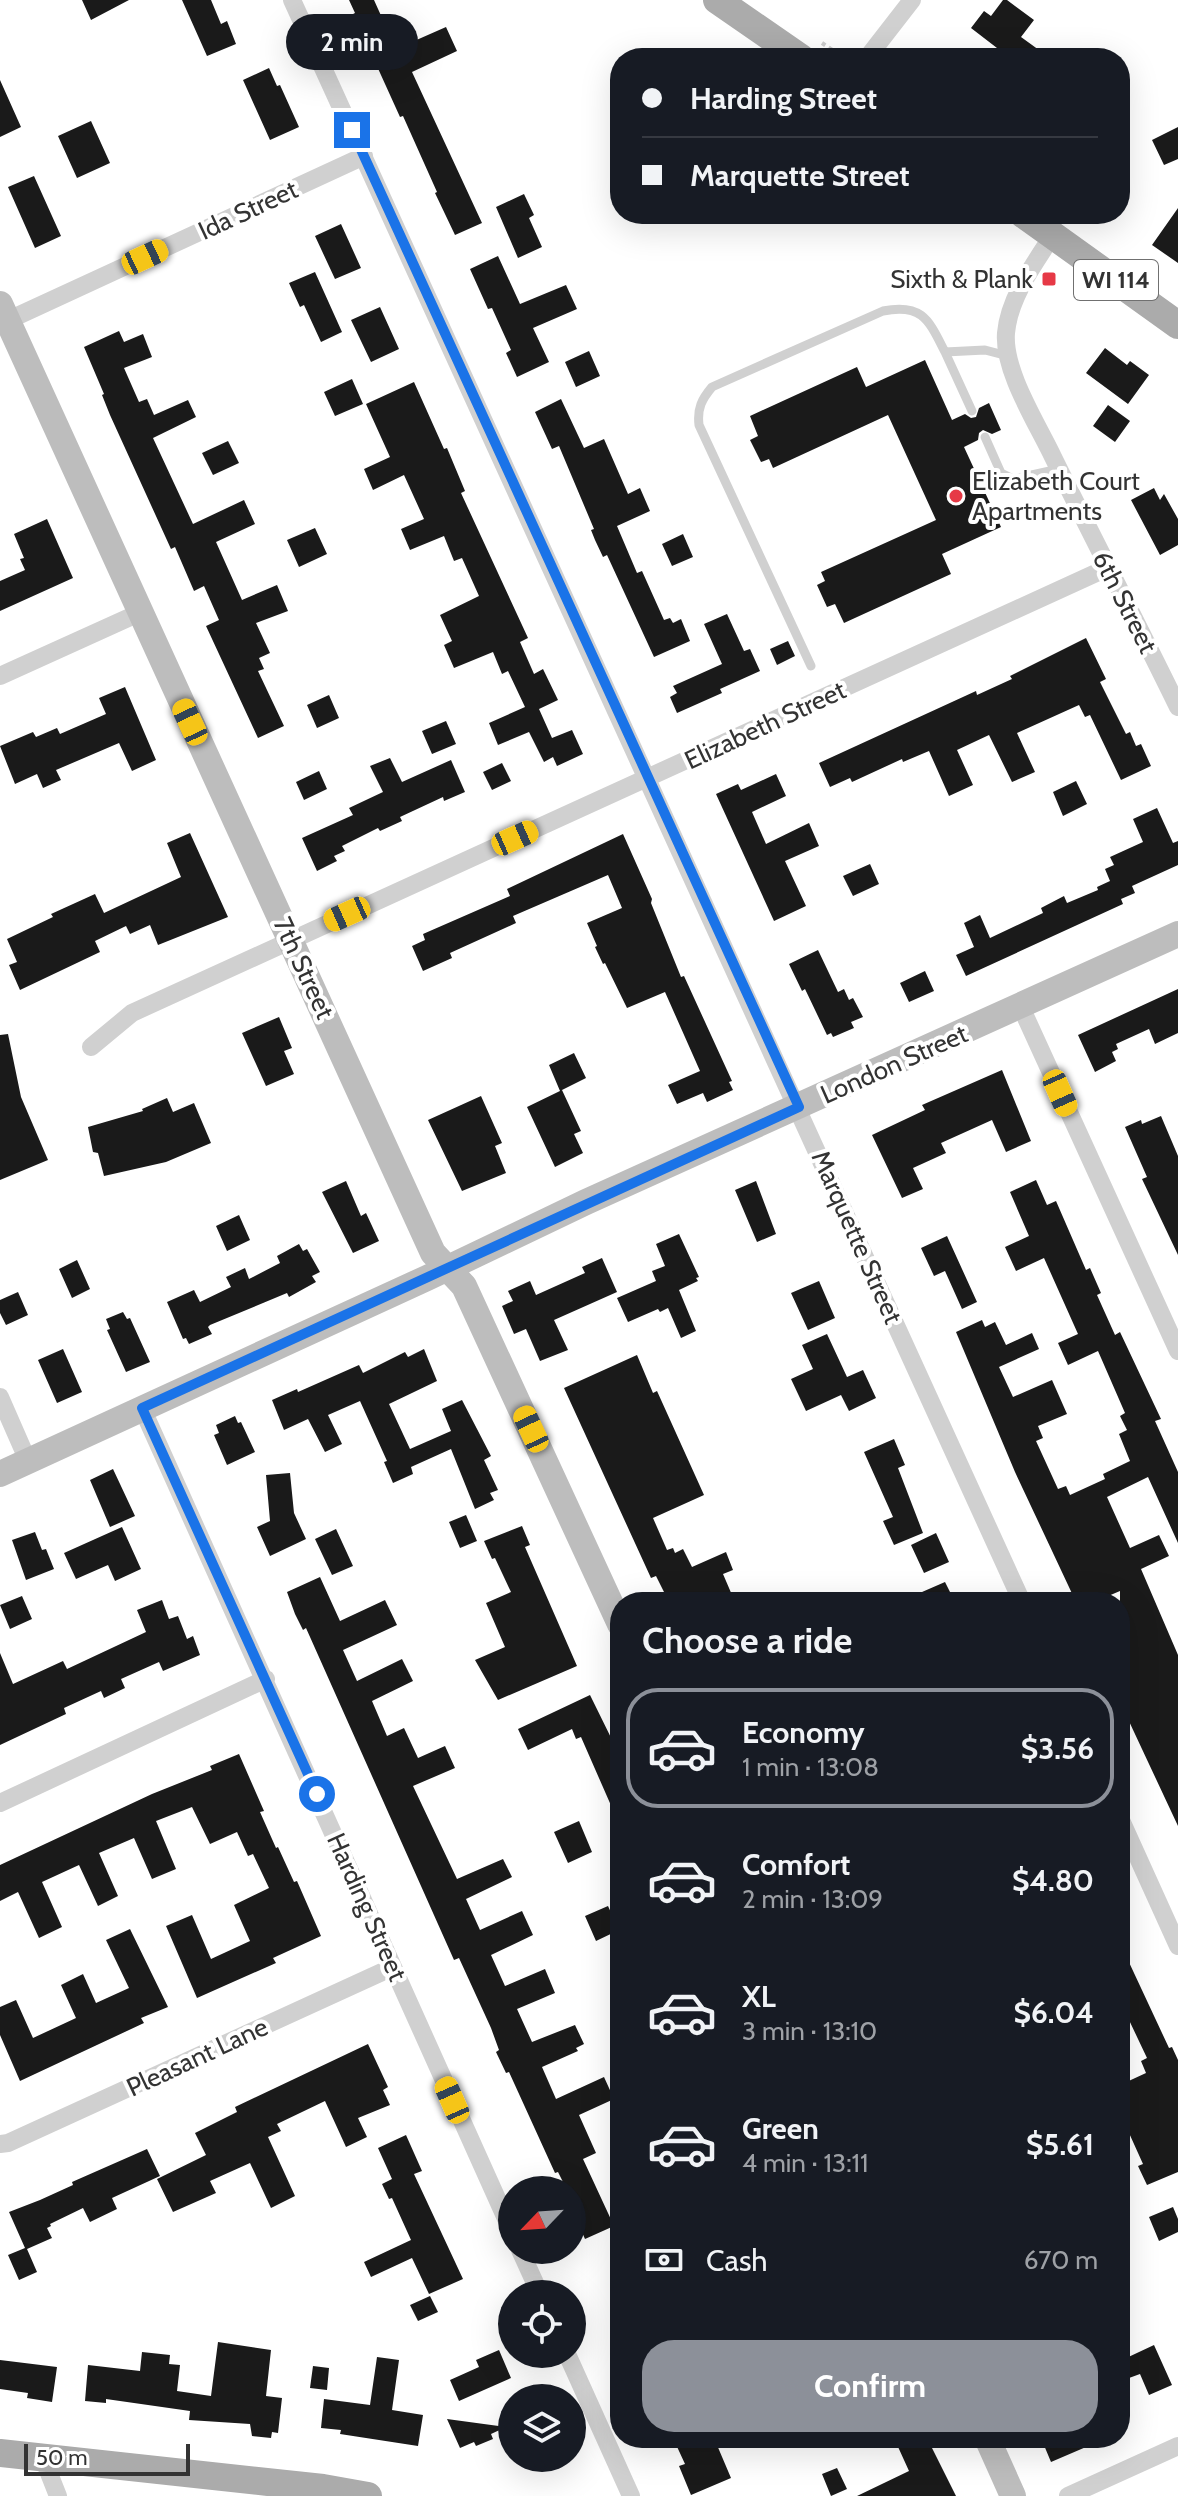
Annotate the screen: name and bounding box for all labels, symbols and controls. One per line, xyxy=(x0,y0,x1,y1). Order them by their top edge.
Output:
callout: 2 min xyxy=(286,14,418,70)
text: 2 min xyxy=(321,26,383,58)
text: Harding Street xyxy=(690,80,877,117)
route end xyxy=(334,112,370,148)
text: Marquette Street xyxy=(690,157,910,194)
street label: Ida Street xyxy=(193,173,303,247)
car xyxy=(118,236,172,278)
road number: WI 114 xyxy=(1074,260,1158,300)
place label: Sixth & Plank xyxy=(890,263,1033,295)
marker: Sixth & Plank xyxy=(1040,270,1058,288)
place label: Elizabeth Court Apartments xyxy=(972,465,1140,527)
marker: Elizabeth Court Apartments xyxy=(947,487,965,505)
street label: 6th Street xyxy=(1086,546,1164,659)
street label: Elizabeth Street xyxy=(679,674,851,776)
car xyxy=(169,695,211,749)
car xyxy=(488,817,542,859)
car xyxy=(320,893,374,935)
street label: 7th Street xyxy=(267,912,342,1024)
street label: London Street xyxy=(816,1017,973,1111)
car xyxy=(1039,1066,1081,1120)
street label: Marquette Street xyxy=(805,1145,910,1329)
car xyxy=(510,1402,552,1456)
text: Choose a ride xyxy=(642,1618,852,1662)
icon: car xyxy=(646,1712,718,1784)
text: Economy xyxy=(742,1714,865,1751)
text: $3.56 xyxy=(1021,1730,1094,1767)
text: 1 min · 13:08 xyxy=(742,1751,879,1783)
route start xyxy=(299,1776,335,1812)
street label: Harding Street xyxy=(320,1828,414,1986)
icon: car xyxy=(646,1844,718,1916)
text: Comfort xyxy=(742,1846,850,1883)
text: $4.80 xyxy=(1012,1862,1094,1899)
text: 2 min · 13:09 xyxy=(742,1883,883,1915)
icon: car xyxy=(646,1976,718,2048)
text: XL xyxy=(742,1978,776,2015)
text: $6.04 xyxy=(1014,1994,1094,2031)
street label: Pleasant Lane xyxy=(121,2010,273,2104)
text: 3 min · 13:10 xyxy=(742,2015,877,2047)
car xyxy=(431,2073,473,2127)
icon: car xyxy=(646,2108,718,2180)
text: Green xyxy=(742,2110,819,2147)
text: $5.61 xyxy=(1026,2126,1094,2163)
text: 4 min · 13:11 xyxy=(742,2147,869,2179)
north arrow xyxy=(498,2176,586,2264)
map controls xyxy=(498,2176,586,2472)
icon: cash xyxy=(642,2238,686,2282)
text: Cash xyxy=(706,2242,768,2279)
text: 670 m xyxy=(1024,2244,1098,2276)
button: locate xyxy=(498,2280,586,2368)
button: Confirm xyxy=(642,2340,1098,2432)
button: layers xyxy=(498,2384,586,2472)
scale bar xyxy=(24,2440,190,2476)
text: 50 m xyxy=(36,2444,88,2471)

